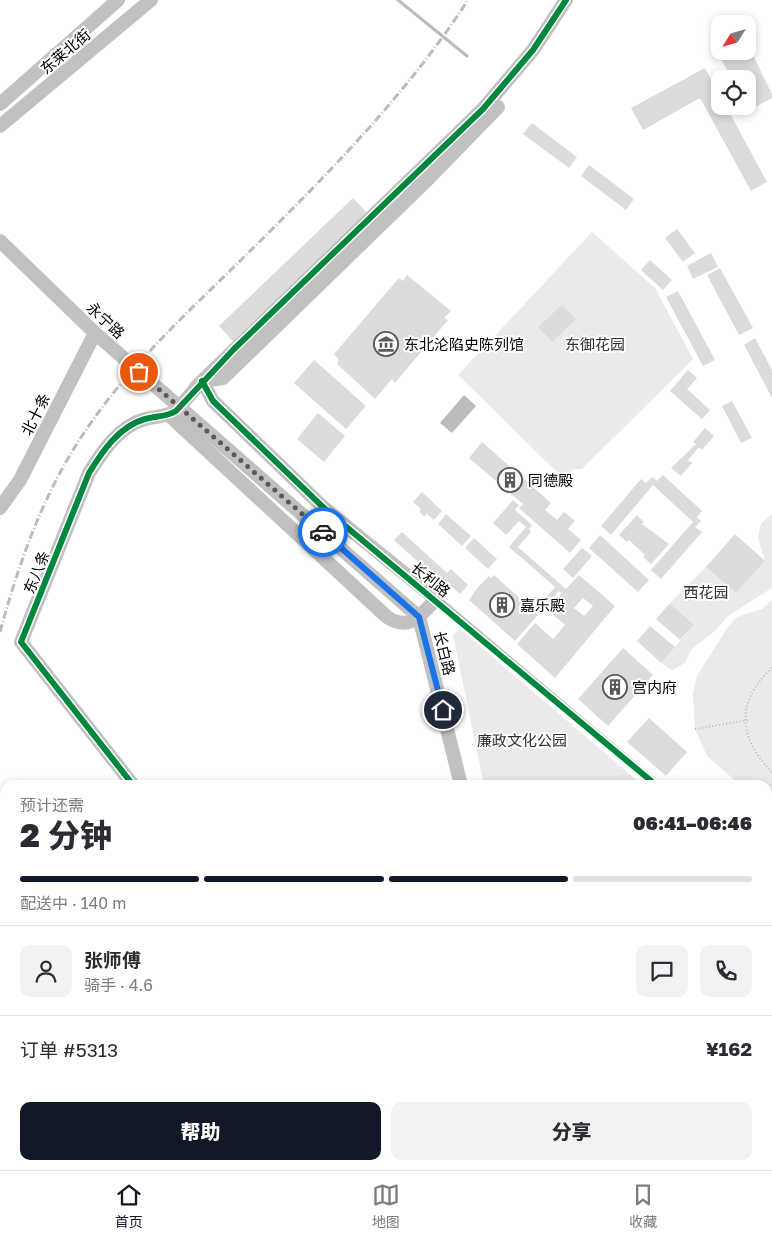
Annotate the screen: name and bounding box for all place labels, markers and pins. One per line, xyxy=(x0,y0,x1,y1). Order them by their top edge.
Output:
museum icon: 东北沦陷史陈列馆 xyxy=(373,331,399,357)
place label: 东北沦陷史陈列馆 xyxy=(404,335,524,353)
pin xyxy=(118,351,160,393)
building icon: 同德殿 xyxy=(497,467,523,493)
place label: 同德殿 xyxy=(528,471,573,489)
building icon: 嘉乐殿 xyxy=(489,592,515,618)
place label: 嘉乐殿 xyxy=(520,596,565,614)
building icon: 宫内府 xyxy=(602,674,628,700)
place label: 宫内府 xyxy=(632,678,677,696)
pin xyxy=(422,689,464,731)

